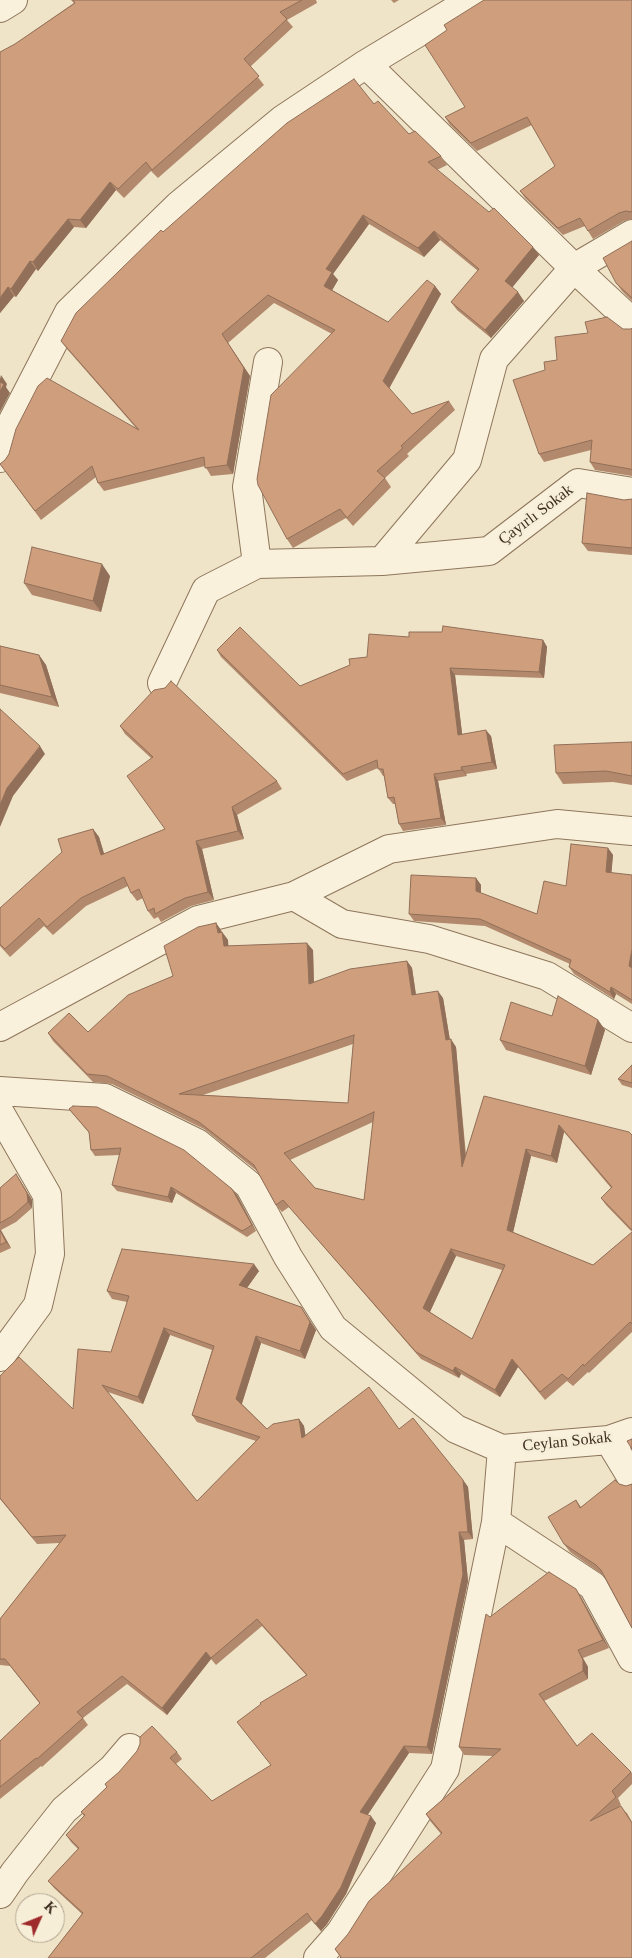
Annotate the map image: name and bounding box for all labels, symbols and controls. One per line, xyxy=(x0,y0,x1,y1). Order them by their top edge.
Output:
street label: Çayırlı Sokak xyxy=(495,481,577,549)
street label: Ceylan Sokak xyxy=(522,1428,612,1456)
north arrow xyxy=(15,1893,65,1943)
text: K xyxy=(41,1899,60,1917)

